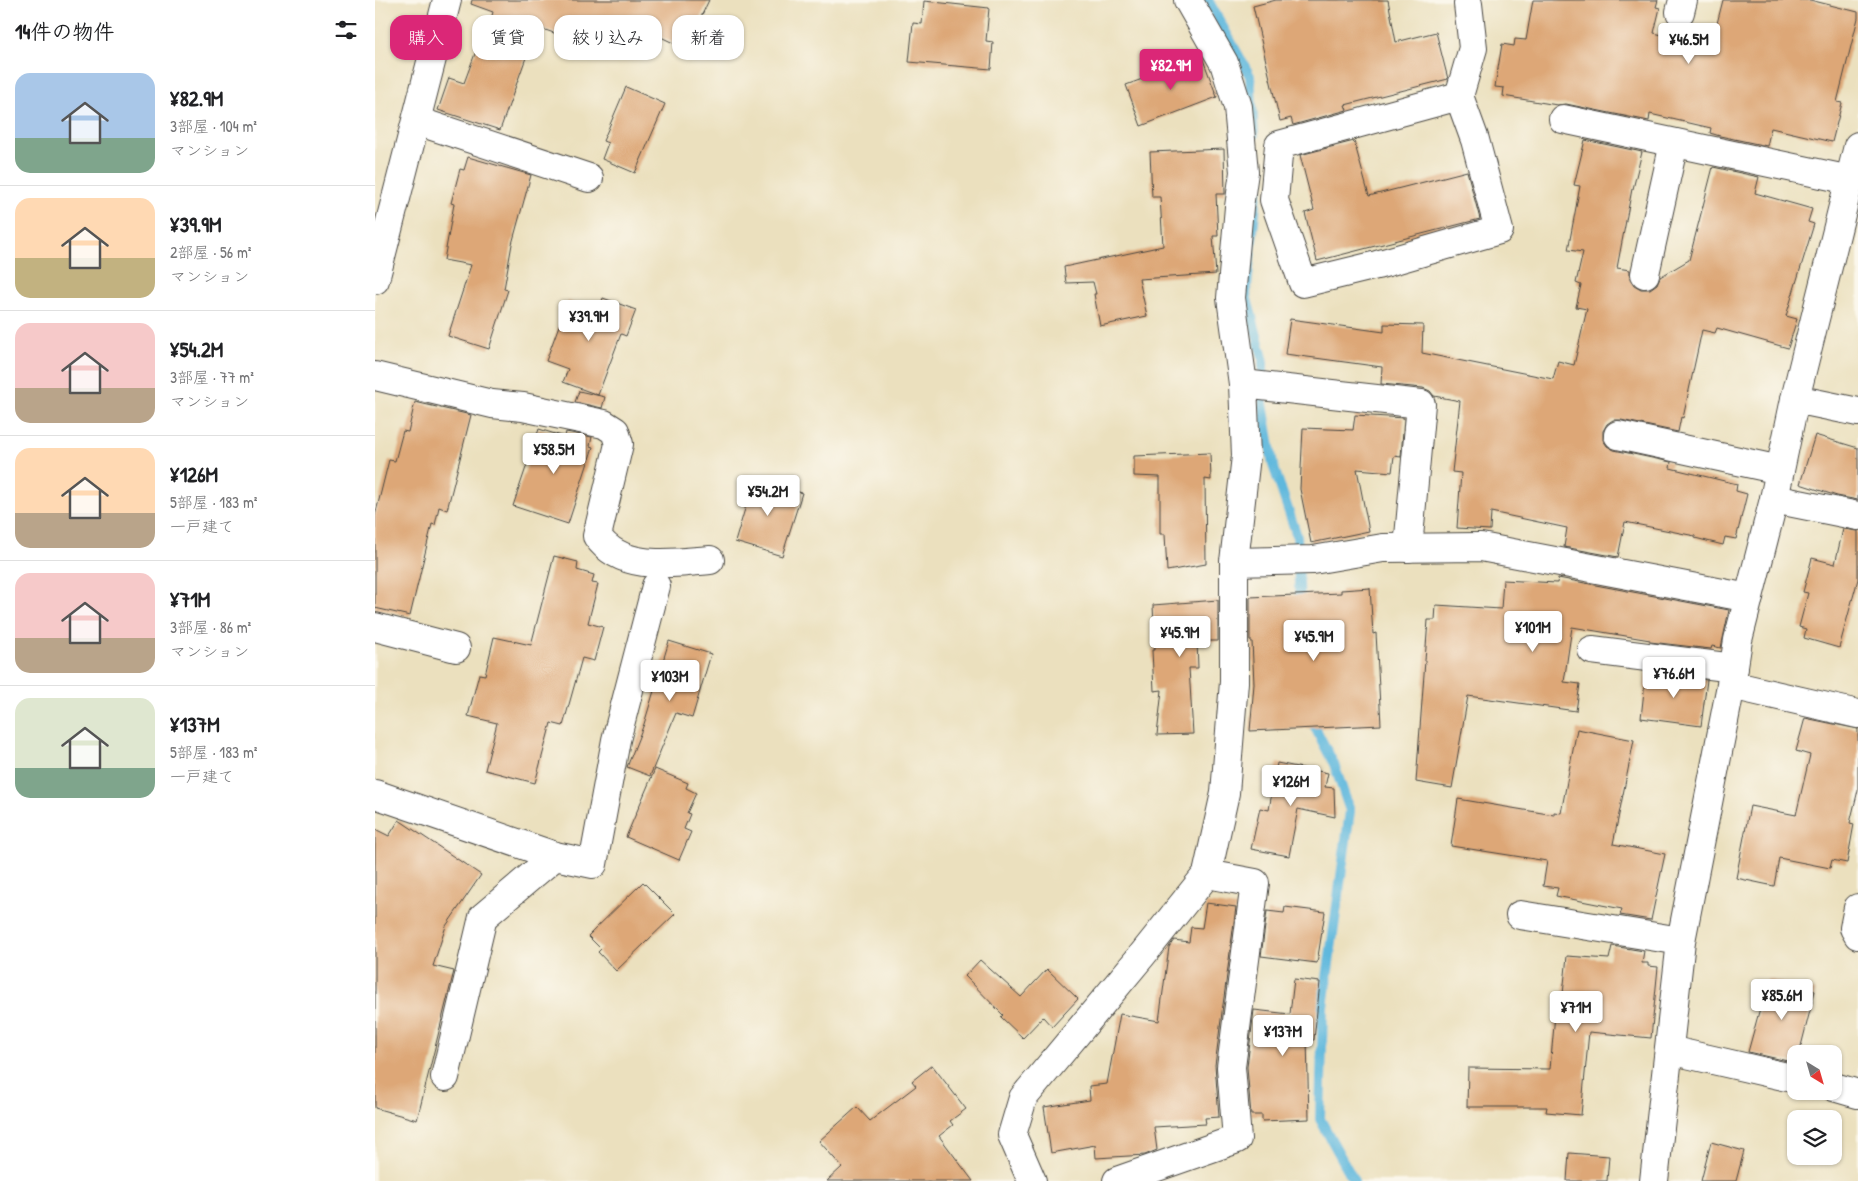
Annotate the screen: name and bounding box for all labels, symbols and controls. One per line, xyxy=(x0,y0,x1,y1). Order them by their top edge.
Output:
chip: 購入 xyxy=(390,15,462,60)
chip: 賃貸 xyxy=(472,15,544,60)
chip: 絞り込み xyxy=(554,15,662,60)
chip: 新着 xyxy=(672,15,744,60)
icon: filters xyxy=(332,16,360,44)
text: 14件の物件 xyxy=(15,17,115,46)
pin: ¥46.5M xyxy=(1648,22,1730,65)
text: ¥46.5M xyxy=(1669,28,1709,50)
pin: ¥82.9M xyxy=(1130,48,1212,91)
text: ¥82.9M xyxy=(1151,54,1191,76)
text: ¥82.9M xyxy=(170,84,223,113)
icon: home xyxy=(55,93,115,153)
text: 3部屋 · 104 m² xyxy=(170,115,257,137)
text: マンション xyxy=(170,139,249,161)
text: ¥39.9M xyxy=(170,210,222,239)
icon: home xyxy=(55,218,115,278)
text: 2部屋 · 56 m² xyxy=(170,241,251,263)
text: マンション xyxy=(170,265,249,287)
pin: ¥39.9M xyxy=(548,300,630,342)
text: ¥39.9M xyxy=(569,305,609,327)
text: ¥54.2M xyxy=(170,335,223,364)
icon: home xyxy=(55,343,115,403)
text: 3部屋 · 77 m² xyxy=(170,366,254,388)
text: マンション xyxy=(170,390,249,412)
pin: ¥58.5M xyxy=(513,432,595,475)
text: ¥58.5M xyxy=(534,438,574,460)
text: ¥126M xyxy=(170,460,218,489)
icon: home xyxy=(55,468,115,528)
pin: ¥54.2M xyxy=(727,474,809,517)
text: ¥54.2M xyxy=(748,480,788,502)
text: 5部屋 · 183 m² xyxy=(170,491,257,513)
text: 一戸建て xyxy=(170,515,234,537)
text: ¥71M xyxy=(170,585,210,614)
icon: home xyxy=(55,593,115,653)
pin: ¥101M xyxy=(1498,610,1568,653)
text: 3部屋 · 86 m² xyxy=(170,616,251,638)
pin: ¥45.9M xyxy=(1139,616,1221,658)
text: ¥101M xyxy=(1515,616,1551,638)
pin: ¥45.9M xyxy=(1273,620,1355,662)
text: ¥45.9M xyxy=(1160,621,1200,643)
text: ¥45.9M xyxy=(1294,625,1334,647)
text: マンション xyxy=(170,640,249,662)
pin: ¥76.6M xyxy=(1633,656,1715,699)
pin: ¥103M xyxy=(635,660,705,702)
text: ¥76.6M xyxy=(1653,662,1695,684)
text: ¥103M xyxy=(651,665,689,687)
text: ¥137M xyxy=(170,710,220,739)
icon: home xyxy=(55,718,115,778)
text: 5部屋 · 183 m² xyxy=(170,741,257,763)
pin: ¥126M xyxy=(1256,764,1326,807)
text: 一戸建て xyxy=(170,765,234,787)
text: ¥126M xyxy=(1273,770,1309,792)
pin: ¥85.6M xyxy=(1741,978,1823,1021)
text: ¥85.6M xyxy=(1762,984,1802,1006)
pin: ¥71M xyxy=(1546,990,1606,1033)
text: ¥71M xyxy=(1561,996,1591,1018)
pin: ¥137M xyxy=(1248,1014,1318,1057)
text: ¥137M xyxy=(1264,1020,1302,1042)
north arrow xyxy=(1787,1045,1843,1100)
map controls xyxy=(1787,1045,1842,1165)
button: layers xyxy=(1787,1110,1842,1165)

